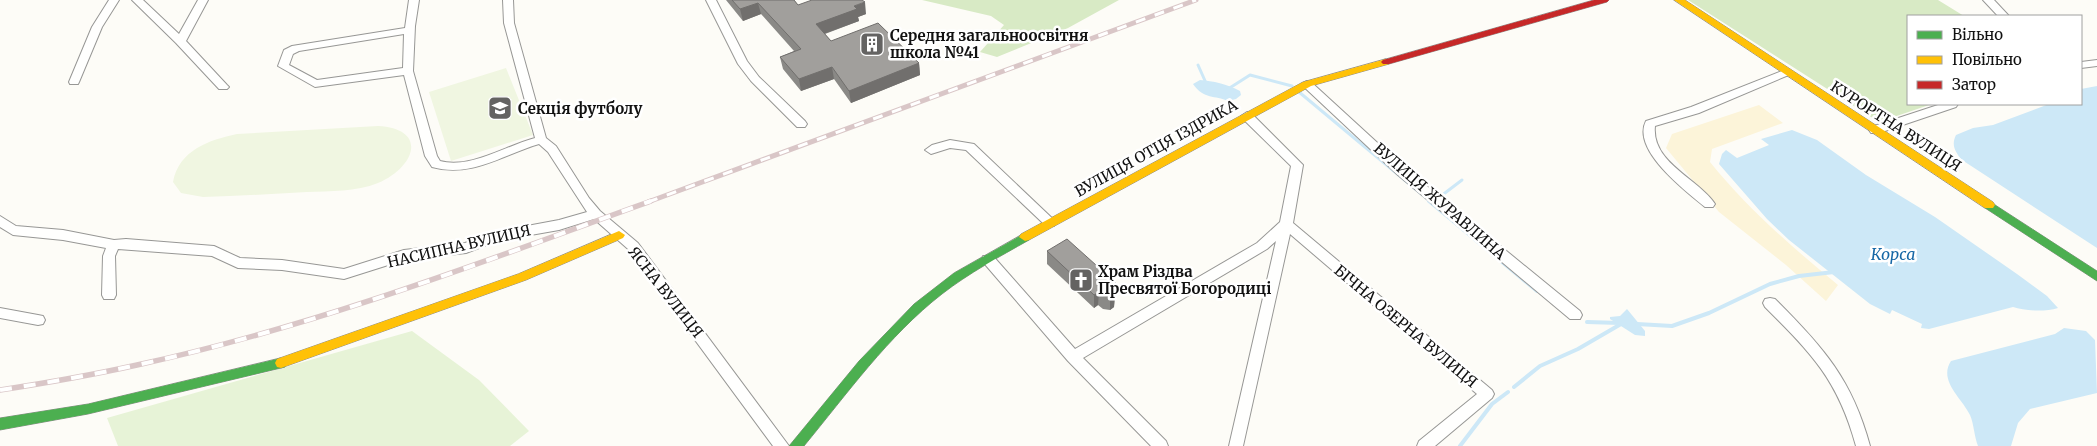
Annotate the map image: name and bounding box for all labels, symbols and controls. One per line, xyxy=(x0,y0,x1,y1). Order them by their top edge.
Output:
legend xyxy=(1907,15,2082,105)
text: Вільно xyxy=(1952,25,2003,44)
place label: Середня загальноосвітня школа №41 xyxy=(890,26,1088,62)
building icon: Середня загальноосвітня школа №41 xyxy=(859,31,885,57)
text: Повільно xyxy=(1952,50,2022,69)
text: Затор xyxy=(1952,75,1996,94)
street label: КУРОРТНА ВУЛИЦЯ xyxy=(1827,77,1965,176)
school or university icon: Секція футболу xyxy=(487,95,513,121)
street label: ВУЛИЦЯ ОТЦЯ ІЗДРИКА xyxy=(1071,95,1241,201)
place label: Секція футболу xyxy=(518,99,642,118)
street label: ВУЛИЦЯ ЖУРАВЛИНА xyxy=(1370,139,1510,264)
street label: НАСИПНА ВУЛИЦЯ xyxy=(385,220,533,272)
street label: ЯСНА ВУЛИЦЯ xyxy=(624,243,708,342)
water label: Корса xyxy=(1871,244,1915,264)
street label: БІЧНА ОЗЕРНА ВУЛИЦЯ xyxy=(1331,261,1482,392)
place label: Храм Різдва Пресвятої Богородиці xyxy=(1098,262,1271,298)
church icon: Храм Різдва Пресвятої Богородиці xyxy=(1068,267,1094,293)

